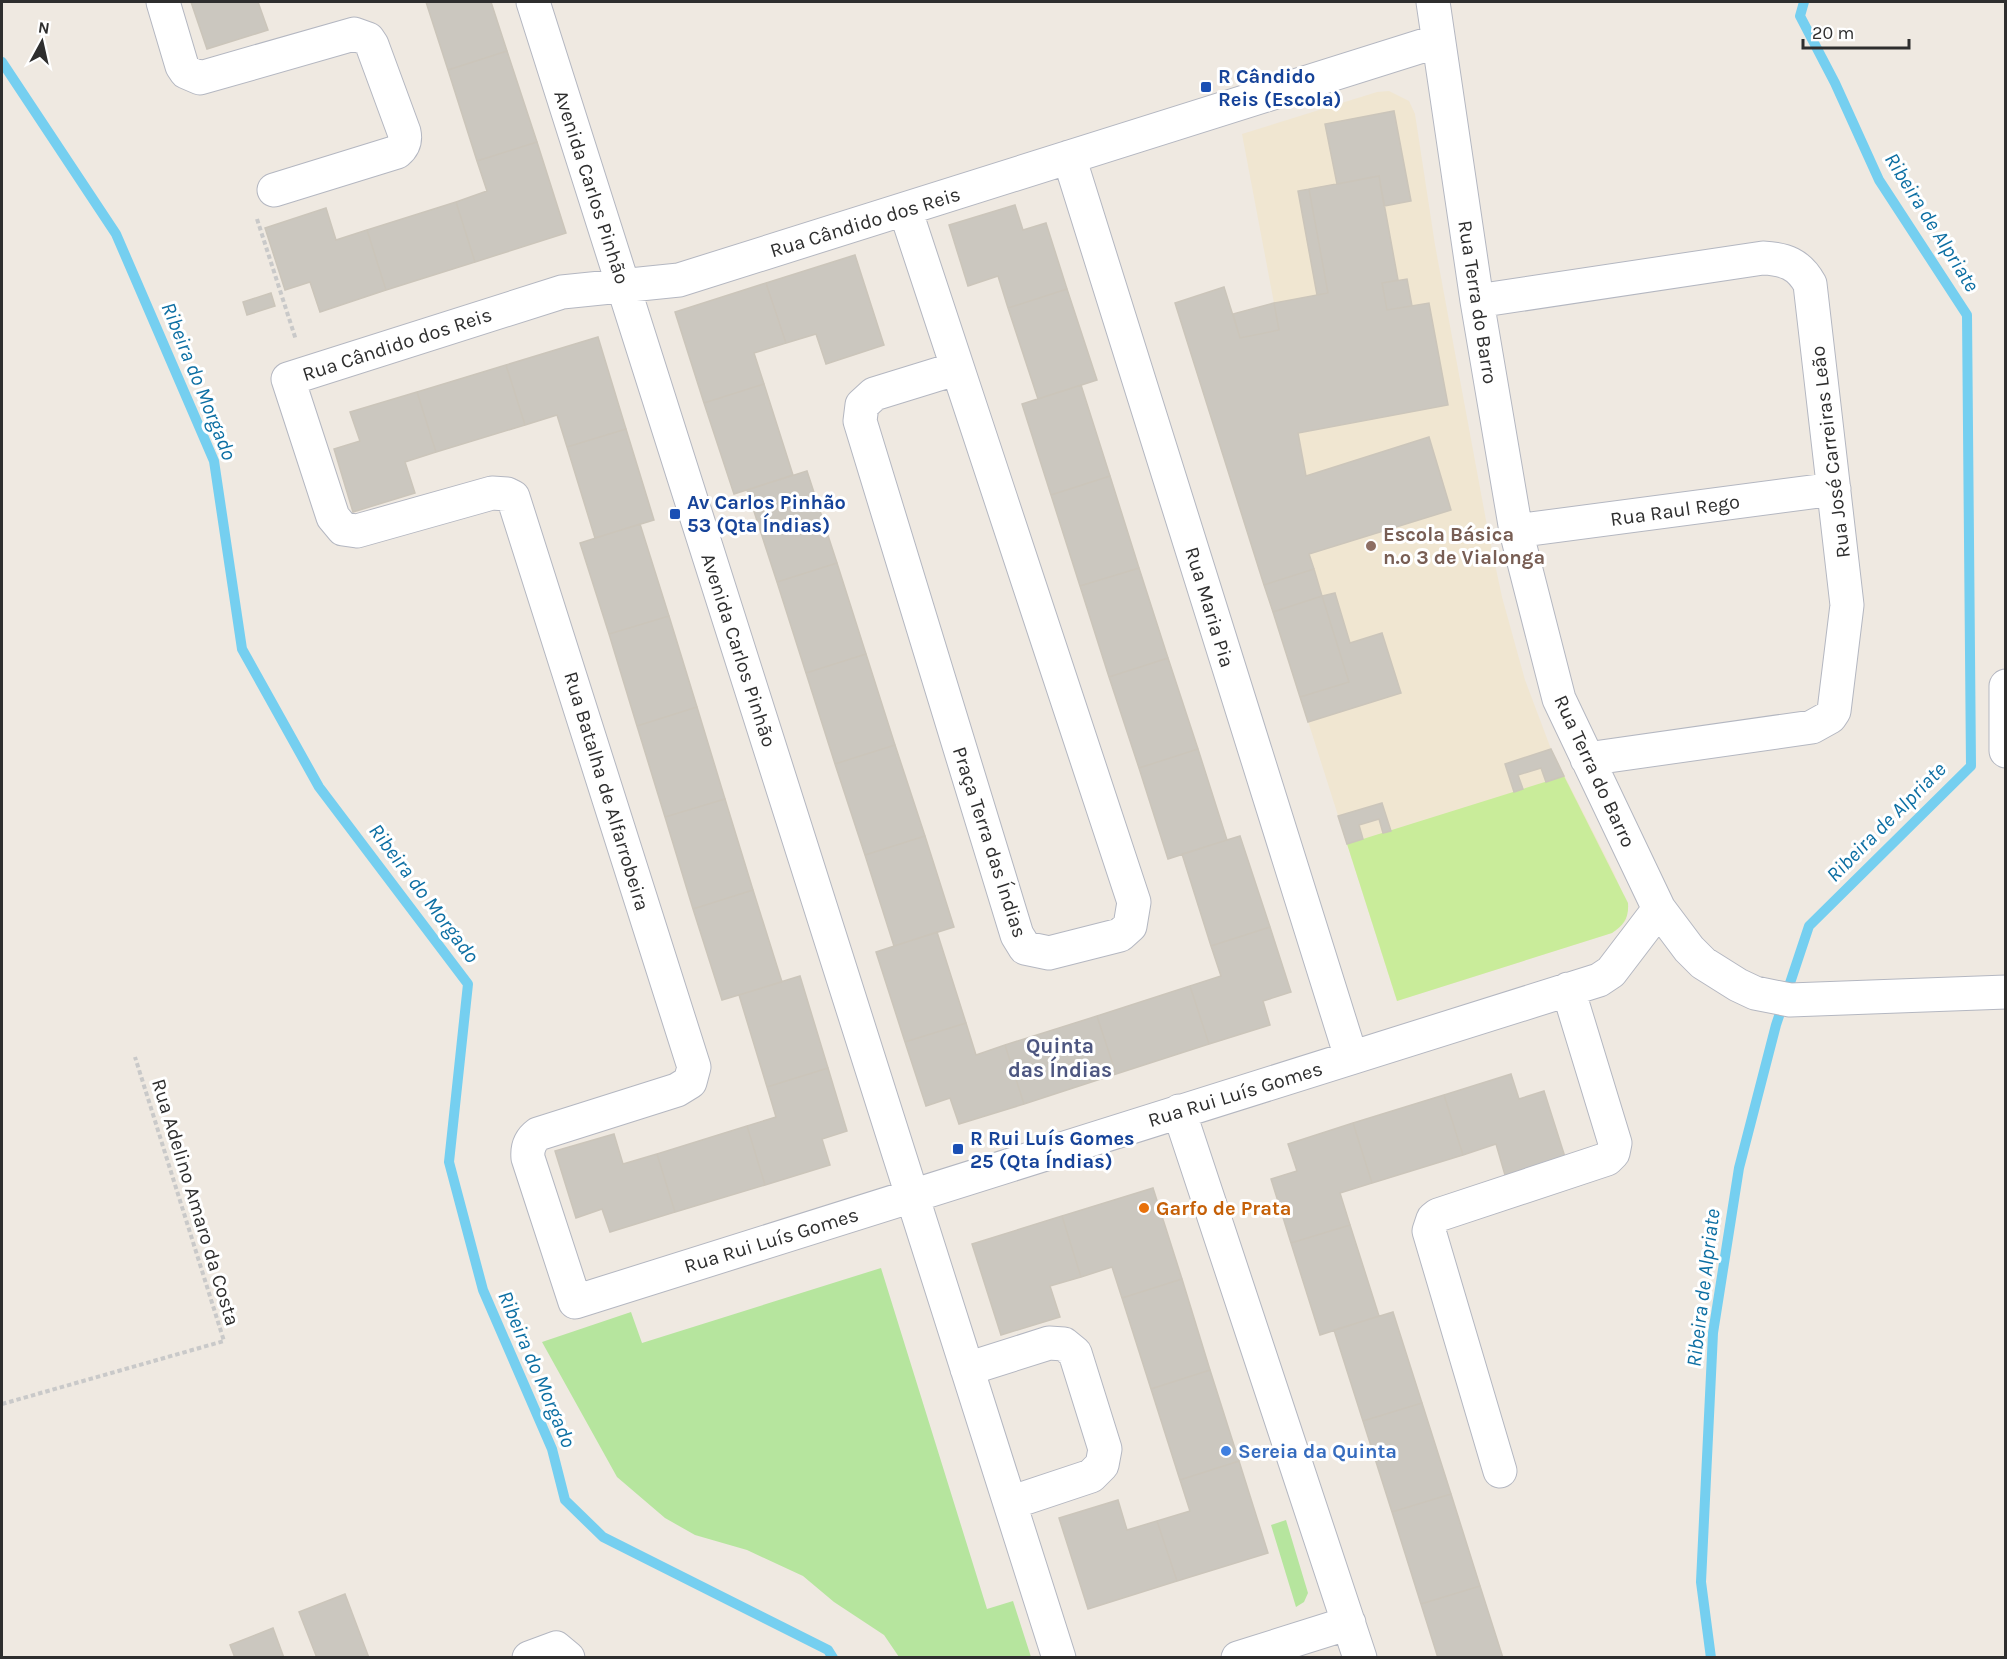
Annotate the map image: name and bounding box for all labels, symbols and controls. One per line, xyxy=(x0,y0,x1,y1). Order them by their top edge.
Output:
north arrow xyxy=(12,12,72,72)
scale bar xyxy=(1803,12,1910,50)
text: N xyxy=(37,17,51,38)
text: 20 m xyxy=(1812,22,1854,44)
place label: R Cândido Reis (Escola) xyxy=(1218,65,1342,111)
marker: R Cândido Reis (Escola) xyxy=(1199,80,1213,94)
street label: Avenida Carlos Pinhão xyxy=(549,87,634,287)
water label: Ribeira de Alpriate xyxy=(1880,148,1984,296)
street label: Rua Cândido dos Reis xyxy=(767,183,963,262)
street label: Rua Terra do Barro xyxy=(1453,219,1502,386)
water label: Ribeira do Morgado xyxy=(156,299,242,464)
street label: Rua Cândido dos Reis xyxy=(300,303,495,386)
street label: Rua José Carreiras Leão xyxy=(1806,344,1855,559)
street label: Rua Raul Rego xyxy=(1609,490,1741,531)
place label: Av Carlos Pinhão 53 (Qta Índias) xyxy=(687,491,846,537)
marker: Av Carlos Pinhão 53 (Qta Índias) xyxy=(668,507,682,521)
place label: Escola Básica n.º 3 de Vialonga xyxy=(1383,523,1545,569)
marker: Escola Básica n.º 3 de Vialonga xyxy=(1364,539,1378,553)
street label: Rua Maria Pia xyxy=(1180,544,1239,670)
street label: Avenida Carlos Pinhão xyxy=(696,550,781,750)
street label: Rua Batalha de Alfarrobeira xyxy=(559,669,654,914)
street label: Rua Terra do Barro xyxy=(1549,691,1640,851)
street label: Praça Terra das Índias xyxy=(948,743,1032,941)
water label: Ribeira de Alpriate xyxy=(1821,757,1951,887)
water label: Ribeira do Morgado xyxy=(364,819,485,968)
district label: Quinta das Índias xyxy=(1008,1034,1112,1082)
street label: Rua Rui Luís Gomes xyxy=(1145,1057,1325,1132)
street label: Rua Adelino Amaro da Costa xyxy=(147,1076,244,1328)
place label: R Rui Luís Gomes 25 (Qta Índias) xyxy=(970,1127,1135,1173)
marker: R Rui Luís Gomes 25 (Qta Índias) xyxy=(951,1142,965,1156)
place label: Garfo de Prata xyxy=(1156,1197,1292,1220)
marker: Garfo de Prata xyxy=(1137,1201,1151,1215)
street label: Rua Rui Luís Gomes xyxy=(681,1203,861,1278)
water label: Ribeira de Alpriate xyxy=(1681,1207,1725,1368)
water label: Ribeira do Morgado xyxy=(493,1287,581,1452)
place label: Sereia da Quinta xyxy=(1238,1440,1397,1463)
marker: Sereia da Quinta xyxy=(1219,1444,1233,1458)

